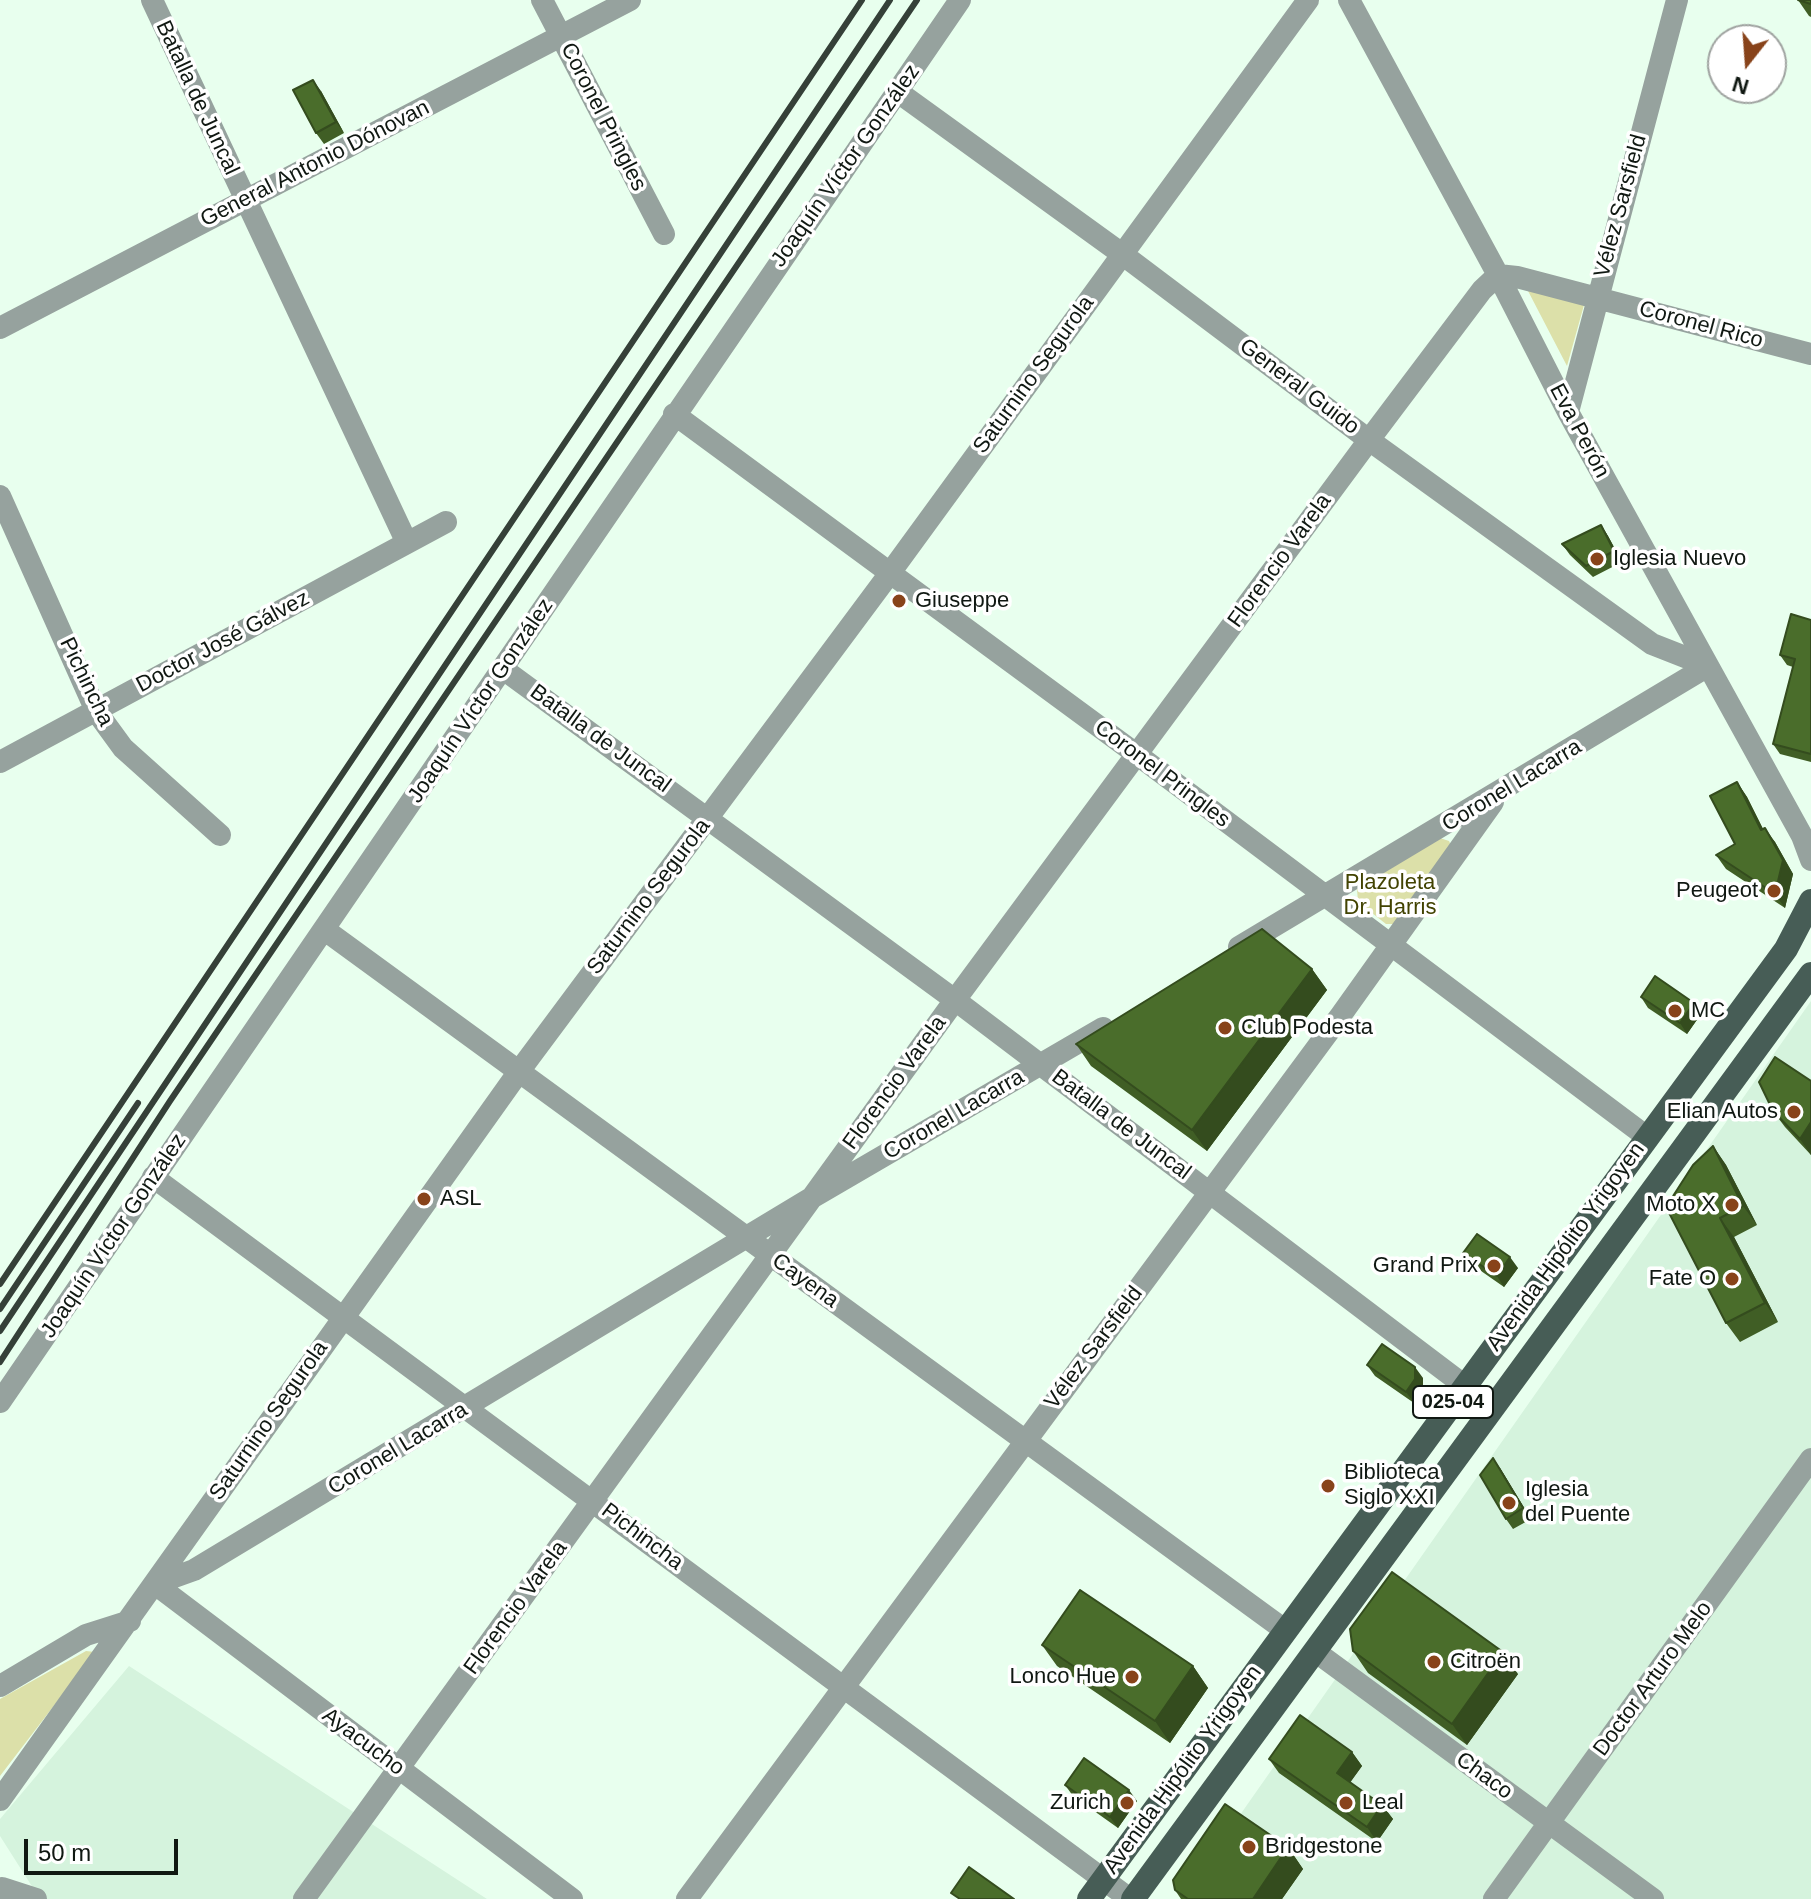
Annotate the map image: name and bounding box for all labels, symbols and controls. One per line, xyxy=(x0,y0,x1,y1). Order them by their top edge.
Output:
street label: Batalla de Juncal xyxy=(150,16,244,180)
north arrow xyxy=(1707,24,1787,104)
street label: Coronel Pringles xyxy=(554,39,652,195)
street label: Joaquín Víctor González xyxy=(766,60,926,272)
text: N xyxy=(1729,71,1752,100)
street label: General Antonio Dónovan xyxy=(196,95,434,233)
street label: Vélez Sarsfield xyxy=(1589,132,1653,280)
street label: Saturnino Segurola xyxy=(968,291,1100,459)
street label: Coronel Rico xyxy=(1636,296,1766,354)
street label: General Guido xyxy=(1234,333,1364,441)
street label: Eva Perón xyxy=(1543,379,1615,483)
street label: Florencio Varela xyxy=(1223,489,1337,633)
place label: Iglesia Nuevo xyxy=(1613,546,1746,572)
marker: Iglesia Nuevo xyxy=(1588,550,1606,568)
street label: Doctor José Gálvez xyxy=(132,585,314,699)
place label: Giuseppe xyxy=(915,588,1009,614)
marker: Giuseppe xyxy=(890,592,908,610)
street label: Joaquín Víctor González xyxy=(403,594,559,808)
street label: Pichincha xyxy=(53,633,119,731)
street label: Batalla de Juncal xyxy=(524,679,676,799)
street label: Coronel Pringles xyxy=(1089,715,1235,833)
street label: Coronel Lacarra xyxy=(1438,734,1586,838)
street label: Saturnino Segurola xyxy=(582,814,716,980)
park label: Plazoleta Dr. Harris xyxy=(1344,870,1436,922)
place label: Peugeot xyxy=(1676,878,1758,904)
marker: Peugeot xyxy=(1765,882,1783,900)
place label: MC xyxy=(1691,998,1725,1024)
marker: MC xyxy=(1666,1002,1684,1020)
street label: Florencio Varela xyxy=(838,1011,952,1155)
place label: Club Podesta xyxy=(1241,1015,1373,1041)
marker: Club Podesta xyxy=(1216,1019,1234,1037)
street label: Coronel Lacarra xyxy=(879,1064,1029,1166)
street label: Batalla de Juncal xyxy=(1046,1064,1196,1186)
place label: Elian Autos xyxy=(1667,1099,1778,1125)
marker: Elian Autos xyxy=(1785,1103,1803,1121)
street label: Joaquín Víctor González xyxy=(36,1129,192,1343)
street label: Avenida Hipólito Yrigoyen xyxy=(1481,1137,1651,1357)
place label: ASL xyxy=(440,1186,482,1212)
marker: ASL xyxy=(415,1190,433,1208)
place label: Moto X xyxy=(1646,1192,1716,1218)
marker: Moto X xyxy=(1723,1196,1741,1214)
street label: Cayena xyxy=(767,1248,843,1314)
place label: Grand Prix xyxy=(1373,1253,1478,1279)
marker: Grand Prix xyxy=(1485,1257,1503,1275)
place label: Fate O xyxy=(1649,1266,1716,1292)
marker: Fate O xyxy=(1723,1270,1741,1288)
street label: Vélez Sarsfield xyxy=(1039,1281,1149,1415)
street label: Saturnino Segurola xyxy=(204,1336,334,1506)
road number: 025-04 xyxy=(1413,1386,1493,1418)
street label: Coronel Lacarra xyxy=(324,1397,472,1501)
place label: Biblioteca Siglo XXI xyxy=(1344,1460,1439,1512)
marker: Biblioteca Siglo XXI xyxy=(1319,1477,1337,1495)
place label: Iglesia del Puente xyxy=(1525,1477,1630,1528)
marker: Iglesia del Puente xyxy=(1500,1494,1518,1512)
street label: Pichincha xyxy=(596,1498,688,1576)
street label: Florencio Varela xyxy=(459,1536,573,1680)
street label: Doctor Arturo Melo xyxy=(1588,1597,1718,1761)
place label: Citroën xyxy=(1450,1649,1521,1675)
marker: Citroën xyxy=(1425,1653,1443,1671)
street label: Avenida Hipólito Yrigoyen xyxy=(1098,1660,1268,1880)
place label: Lonco Hue xyxy=(1010,1664,1116,1690)
marker: Lonco Hue xyxy=(1123,1668,1141,1686)
street label: Ayacucho xyxy=(317,1703,409,1781)
street label: Chaco xyxy=(1451,1747,1517,1805)
place label: Zurich xyxy=(1050,1790,1111,1816)
place label: Leal xyxy=(1362,1790,1404,1816)
marker: Zurich xyxy=(1118,1794,1136,1812)
marker: Leal xyxy=(1337,1794,1355,1812)
scale bar xyxy=(28,1823,182,1873)
place label: Bridgestone xyxy=(1265,1834,1382,1860)
marker: Bridgestone xyxy=(1240,1838,1258,1856)
text: 50 m xyxy=(38,1839,91,1866)

